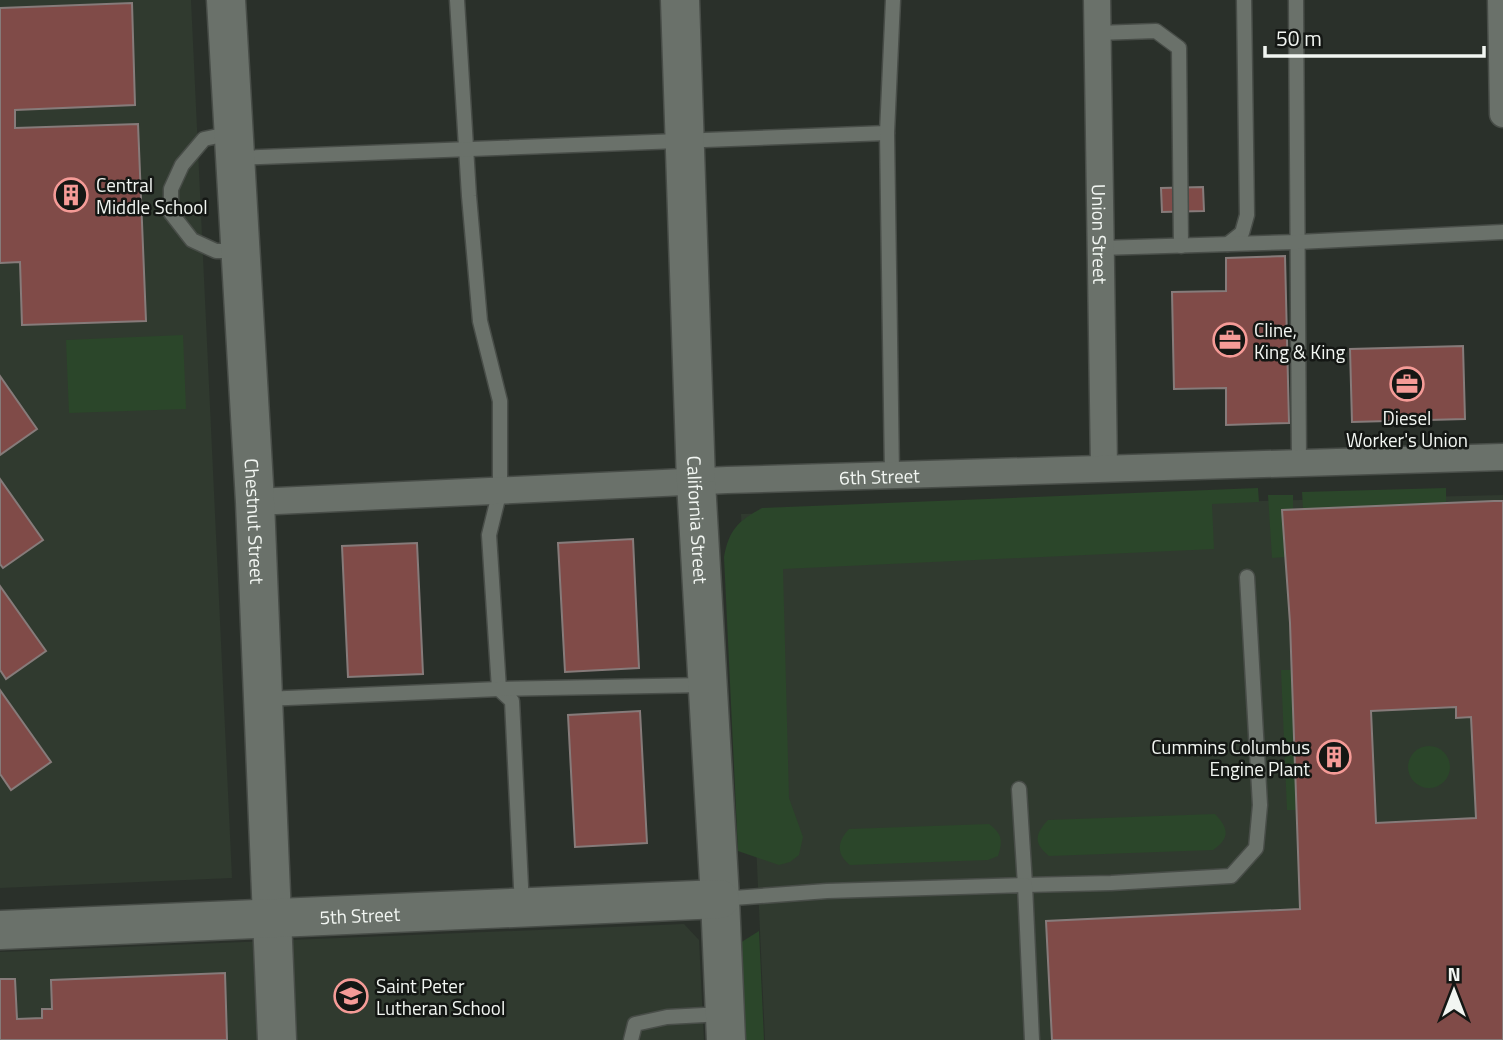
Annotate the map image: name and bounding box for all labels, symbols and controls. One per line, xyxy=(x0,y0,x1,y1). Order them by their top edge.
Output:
scale bar xyxy=(1265,14,1484,58)
text: 50 m xyxy=(1276,22,1322,54)
place label: Central Middle School xyxy=(96,170,208,221)
building icon: Central Middle School xyxy=(52,176,90,214)
street label: Union Street xyxy=(1085,184,1116,285)
place label: Cline, King & King xyxy=(1254,315,1346,366)
office icon: Cline, King & King xyxy=(1211,321,1249,359)
office icon: Diesel Worker's Union xyxy=(1388,365,1426,403)
place label: Diesel Worker's Union xyxy=(1346,403,1468,454)
street label: California Street xyxy=(681,455,716,585)
street label: Chestnut Street xyxy=(238,457,273,585)
street label: 6th Street xyxy=(839,460,921,491)
place label: Cummins Columbus Engine Plant xyxy=(1151,732,1310,783)
building icon: Cummins Columbus Engine Plant xyxy=(1315,738,1353,776)
street label: 5th Street xyxy=(319,898,401,931)
north arrow xyxy=(1419,956,1489,1026)
text: N xyxy=(1447,959,1461,988)
place label: Saint Peter Lutheran School xyxy=(376,971,505,1022)
school or university icon: Saint Peter Lutheran School xyxy=(332,977,370,1015)

